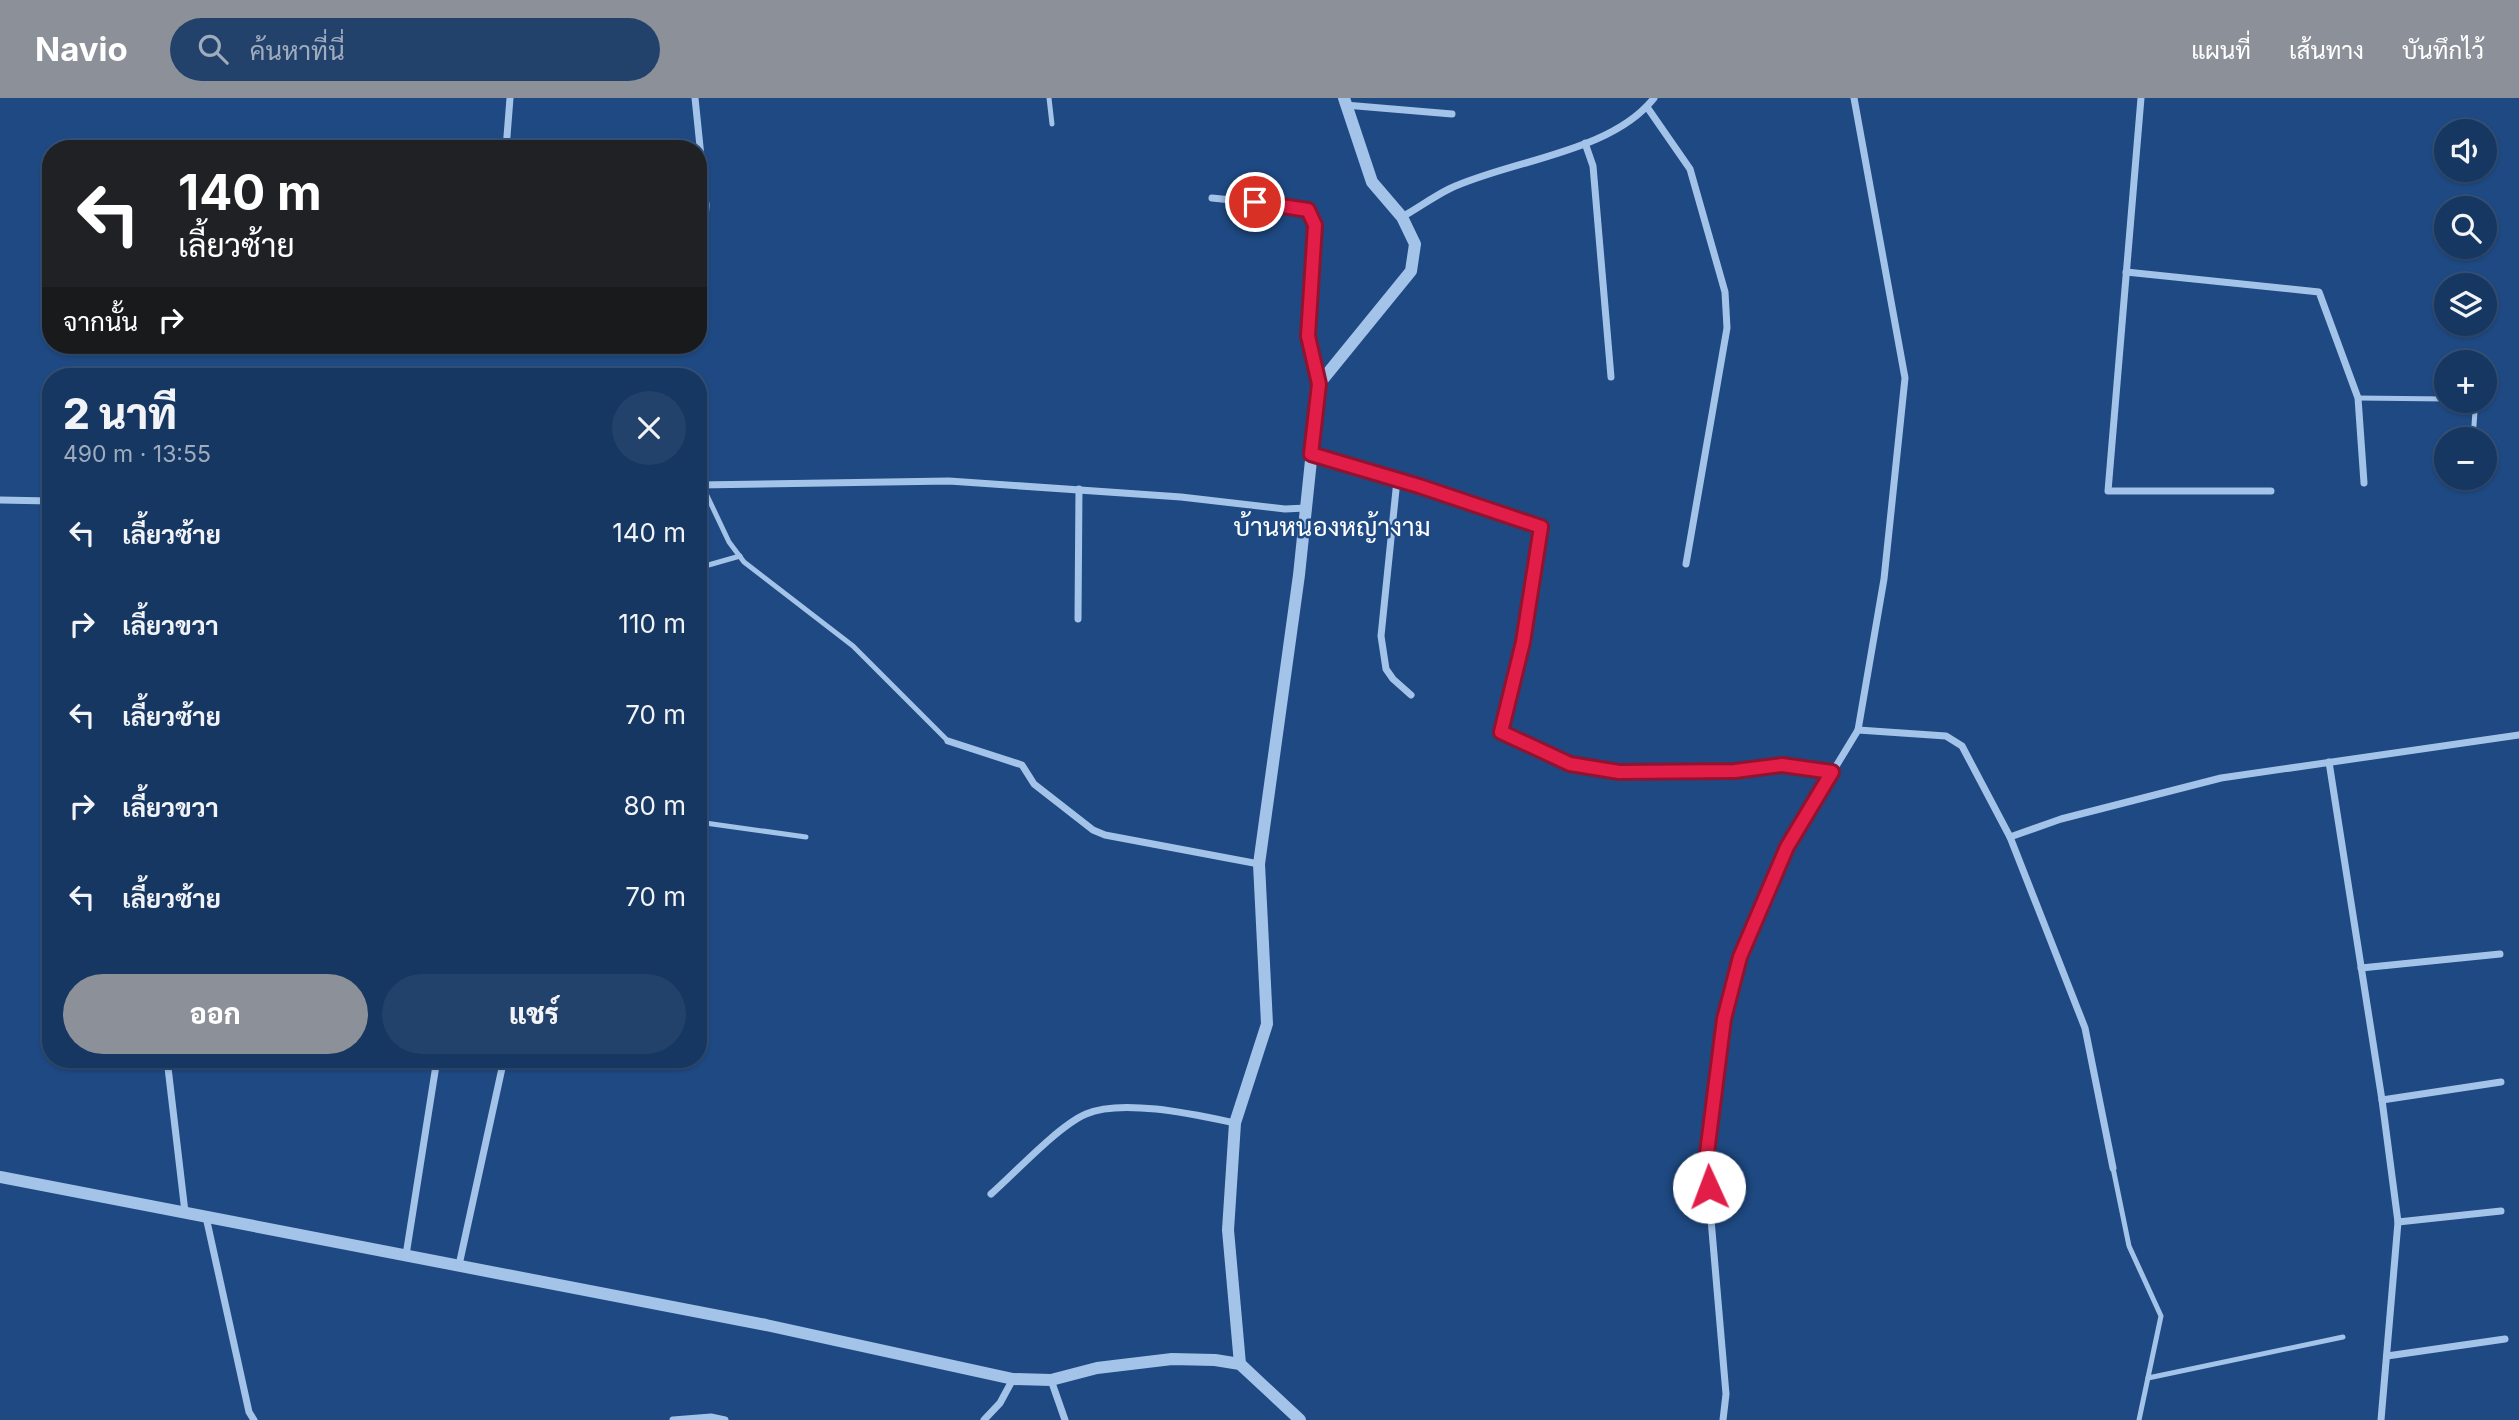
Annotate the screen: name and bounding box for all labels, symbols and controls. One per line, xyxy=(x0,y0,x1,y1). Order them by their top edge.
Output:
search box xyxy=(170,18,660,81)
text: Navio xyxy=(35,29,128,69)
icon: search xyxy=(194,30,232,68)
text: ค้นหาที่นี่ xyxy=(250,35,345,66)
text: แผนที่ xyxy=(2191,36,2251,65)
text: เส้นทาง xyxy=(2289,36,2364,65)
text: บันทึกไว้ xyxy=(2402,36,2484,65)
map controls xyxy=(2434,119,2497,490)
button: sound xyxy=(2434,119,2497,182)
text: 140 m xyxy=(178,163,322,222)
icon: left xyxy=(63,168,154,259)
pin xyxy=(1225,172,1285,232)
icon: arrive xyxy=(1236,183,1274,221)
button: search xyxy=(2434,196,2497,259)
text: เลี้ยวซ้าย xyxy=(178,226,295,265)
button: layers xyxy=(2434,273,2497,336)
icon: right xyxy=(152,301,190,339)
text: จากนั้น xyxy=(63,306,138,337)
button: + xyxy=(2434,350,2497,413)
text: 2 นาที xyxy=(63,388,177,439)
button: close xyxy=(612,391,686,465)
button: − xyxy=(2434,427,2497,490)
text: 490 m · 13:55 xyxy=(63,440,211,468)
district label: บ้านหนองหญ้างาม xyxy=(1233,511,1431,543)
icon: left xyxy=(63,514,101,552)
text: 140 m xyxy=(612,517,686,548)
text: เลี้ยวซ้าย xyxy=(122,519,221,550)
icon: right xyxy=(63,605,101,643)
text: 110 m xyxy=(618,608,686,639)
text: เลี้ยวขวา xyxy=(122,610,219,641)
icon: left xyxy=(63,696,101,734)
text: 70 m xyxy=(625,699,686,730)
text: เลี้ยวซ้าย xyxy=(122,701,221,732)
icon: right xyxy=(63,787,101,825)
text: 80 m xyxy=(623,790,686,821)
text: เลี้ยวขวา xyxy=(122,792,219,823)
icon: left xyxy=(63,878,101,916)
text: 70 m xyxy=(625,881,686,912)
text: เลี้ยวซ้าย xyxy=(122,883,221,914)
button: ออก xyxy=(63,974,368,1054)
button: แชร์ xyxy=(382,974,686,1054)
position arrow xyxy=(1672,1150,1746,1224)

